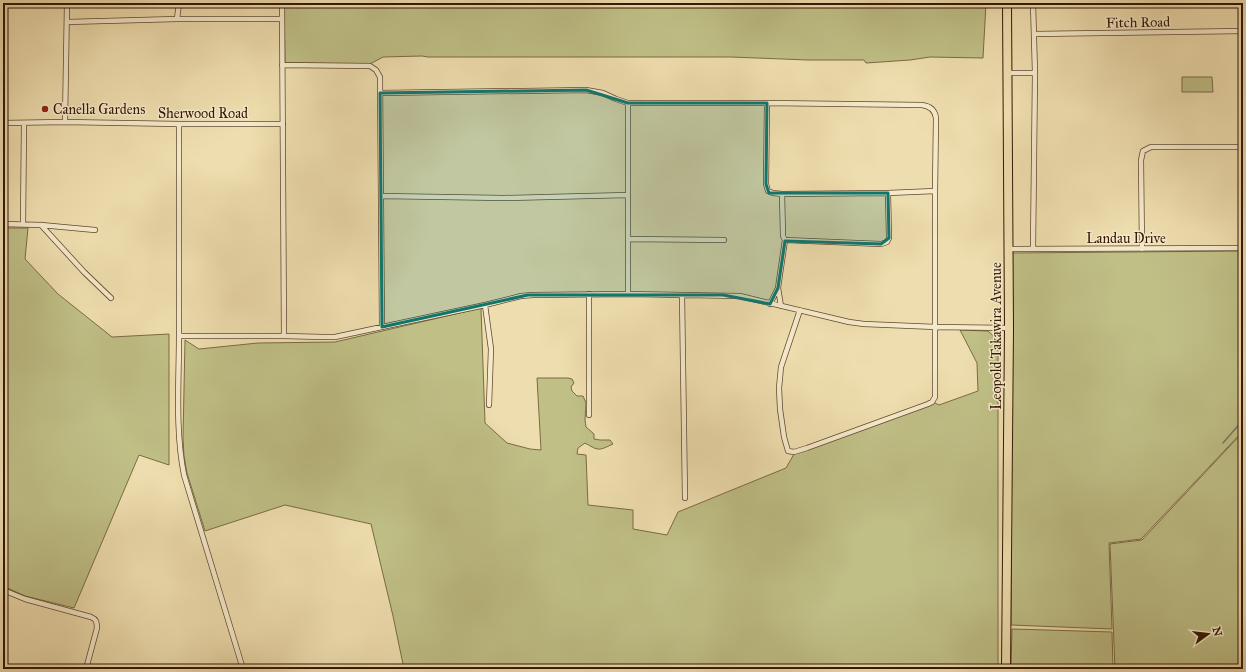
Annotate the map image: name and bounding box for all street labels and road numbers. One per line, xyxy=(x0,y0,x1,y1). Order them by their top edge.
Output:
street label: Fitch Road xyxy=(1106,13,1170,32)
street label: Sherwood Road xyxy=(158,105,248,122)
street label: Landau Drive xyxy=(1086,230,1166,247)
street label: Leopold Takawira Avenue xyxy=(988,262,1005,410)

